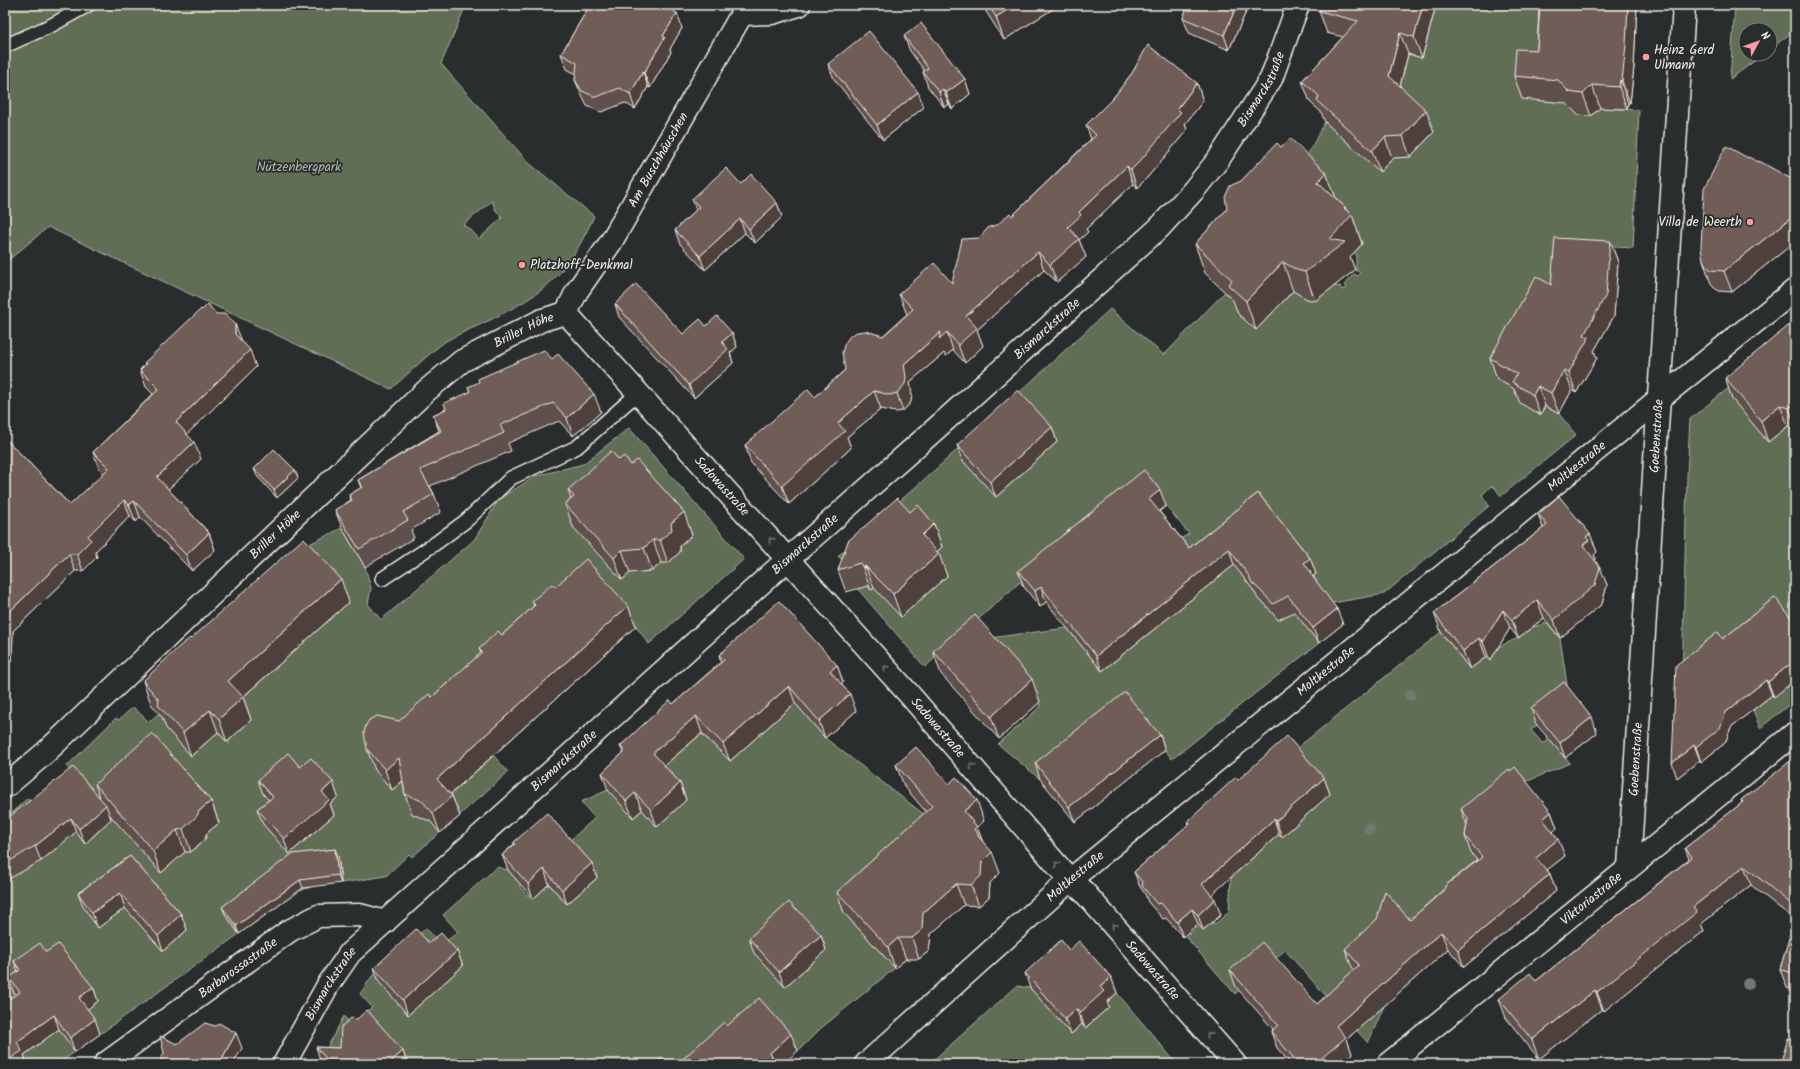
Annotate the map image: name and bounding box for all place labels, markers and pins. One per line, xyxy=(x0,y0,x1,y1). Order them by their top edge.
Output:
place label: Heinz Gerd Ulmann xyxy=(1654,40,1715,76)
marker: Heinz Gerd Ulmann xyxy=(1641,52,1651,62)
place label: Villa de Weerth xyxy=(1659,212,1742,233)
marker: Villa de Weerth xyxy=(1745,217,1755,227)
place label: Platzhoff-Denkmal xyxy=(530,255,633,276)
marker: Platzhoff-Denkmal xyxy=(517,260,527,270)

